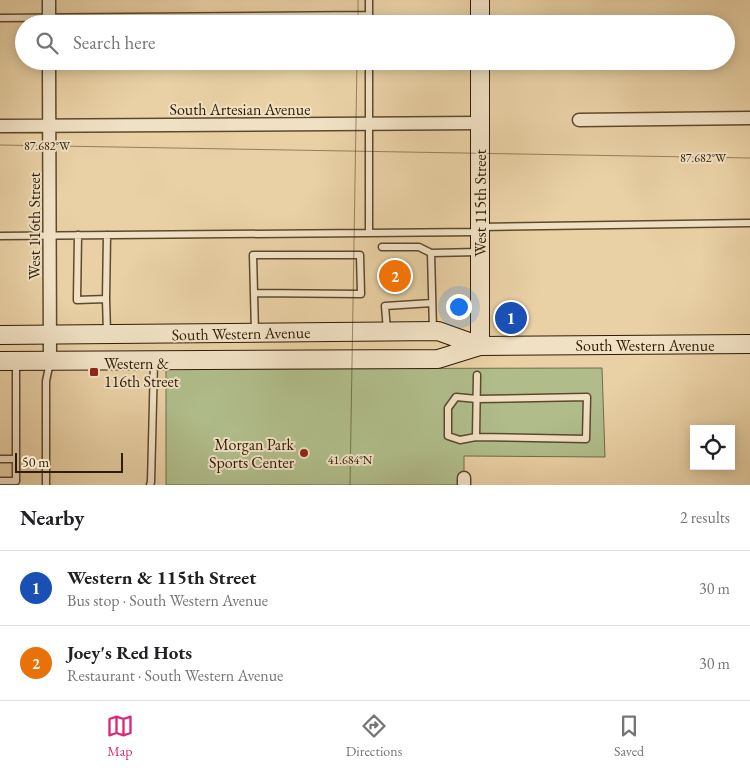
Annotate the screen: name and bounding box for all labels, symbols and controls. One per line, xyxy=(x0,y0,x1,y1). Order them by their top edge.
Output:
search box xyxy=(15,15,735,70)
icon: search xyxy=(33,29,61,57)
text: Search here xyxy=(73,30,155,55)
street label: South Artesian Avenue xyxy=(170,99,310,120)
text: 87.682°W xyxy=(24,138,71,154)
street label: West 115th Street xyxy=(470,149,491,257)
text: 87.682°W xyxy=(680,150,727,166)
street label: West 116th Street xyxy=(24,172,45,280)
pin: 2 xyxy=(379,257,411,295)
your location xyxy=(446,294,472,320)
pin: 1 xyxy=(495,299,527,337)
street label: South Western Avenue xyxy=(171,322,311,345)
street label: South Western Avenue xyxy=(576,335,714,356)
place label: Western & 116th Street xyxy=(104,353,179,392)
marker: Western & 116th Street xyxy=(88,366,100,378)
map controls xyxy=(690,425,735,470)
button: locate xyxy=(690,425,735,470)
place label: Morgan Park Sports Center xyxy=(209,434,295,473)
marker: Morgan Park Sports Center xyxy=(298,447,310,459)
scale bar xyxy=(15,450,122,473)
text: 41.684°N xyxy=(328,452,373,468)
text: 50 m xyxy=(22,453,49,471)
text: Nearby xyxy=(20,504,84,531)
text: 2 results xyxy=(680,507,730,528)
text: Western & 115th Street xyxy=(67,565,256,590)
text: 1 xyxy=(32,578,40,599)
text: 30 m xyxy=(699,578,730,599)
text: Bus stop · South Western Avenue xyxy=(67,590,268,611)
text: Joey's Red Hots xyxy=(67,640,192,665)
text: 2 xyxy=(32,653,40,674)
text: 30 m xyxy=(699,653,730,674)
text: Restaurant · South Western Avenue xyxy=(67,665,283,686)
tab: Map xyxy=(106,712,134,760)
tab: Directions xyxy=(346,712,402,760)
tab: Saved xyxy=(614,712,644,760)

